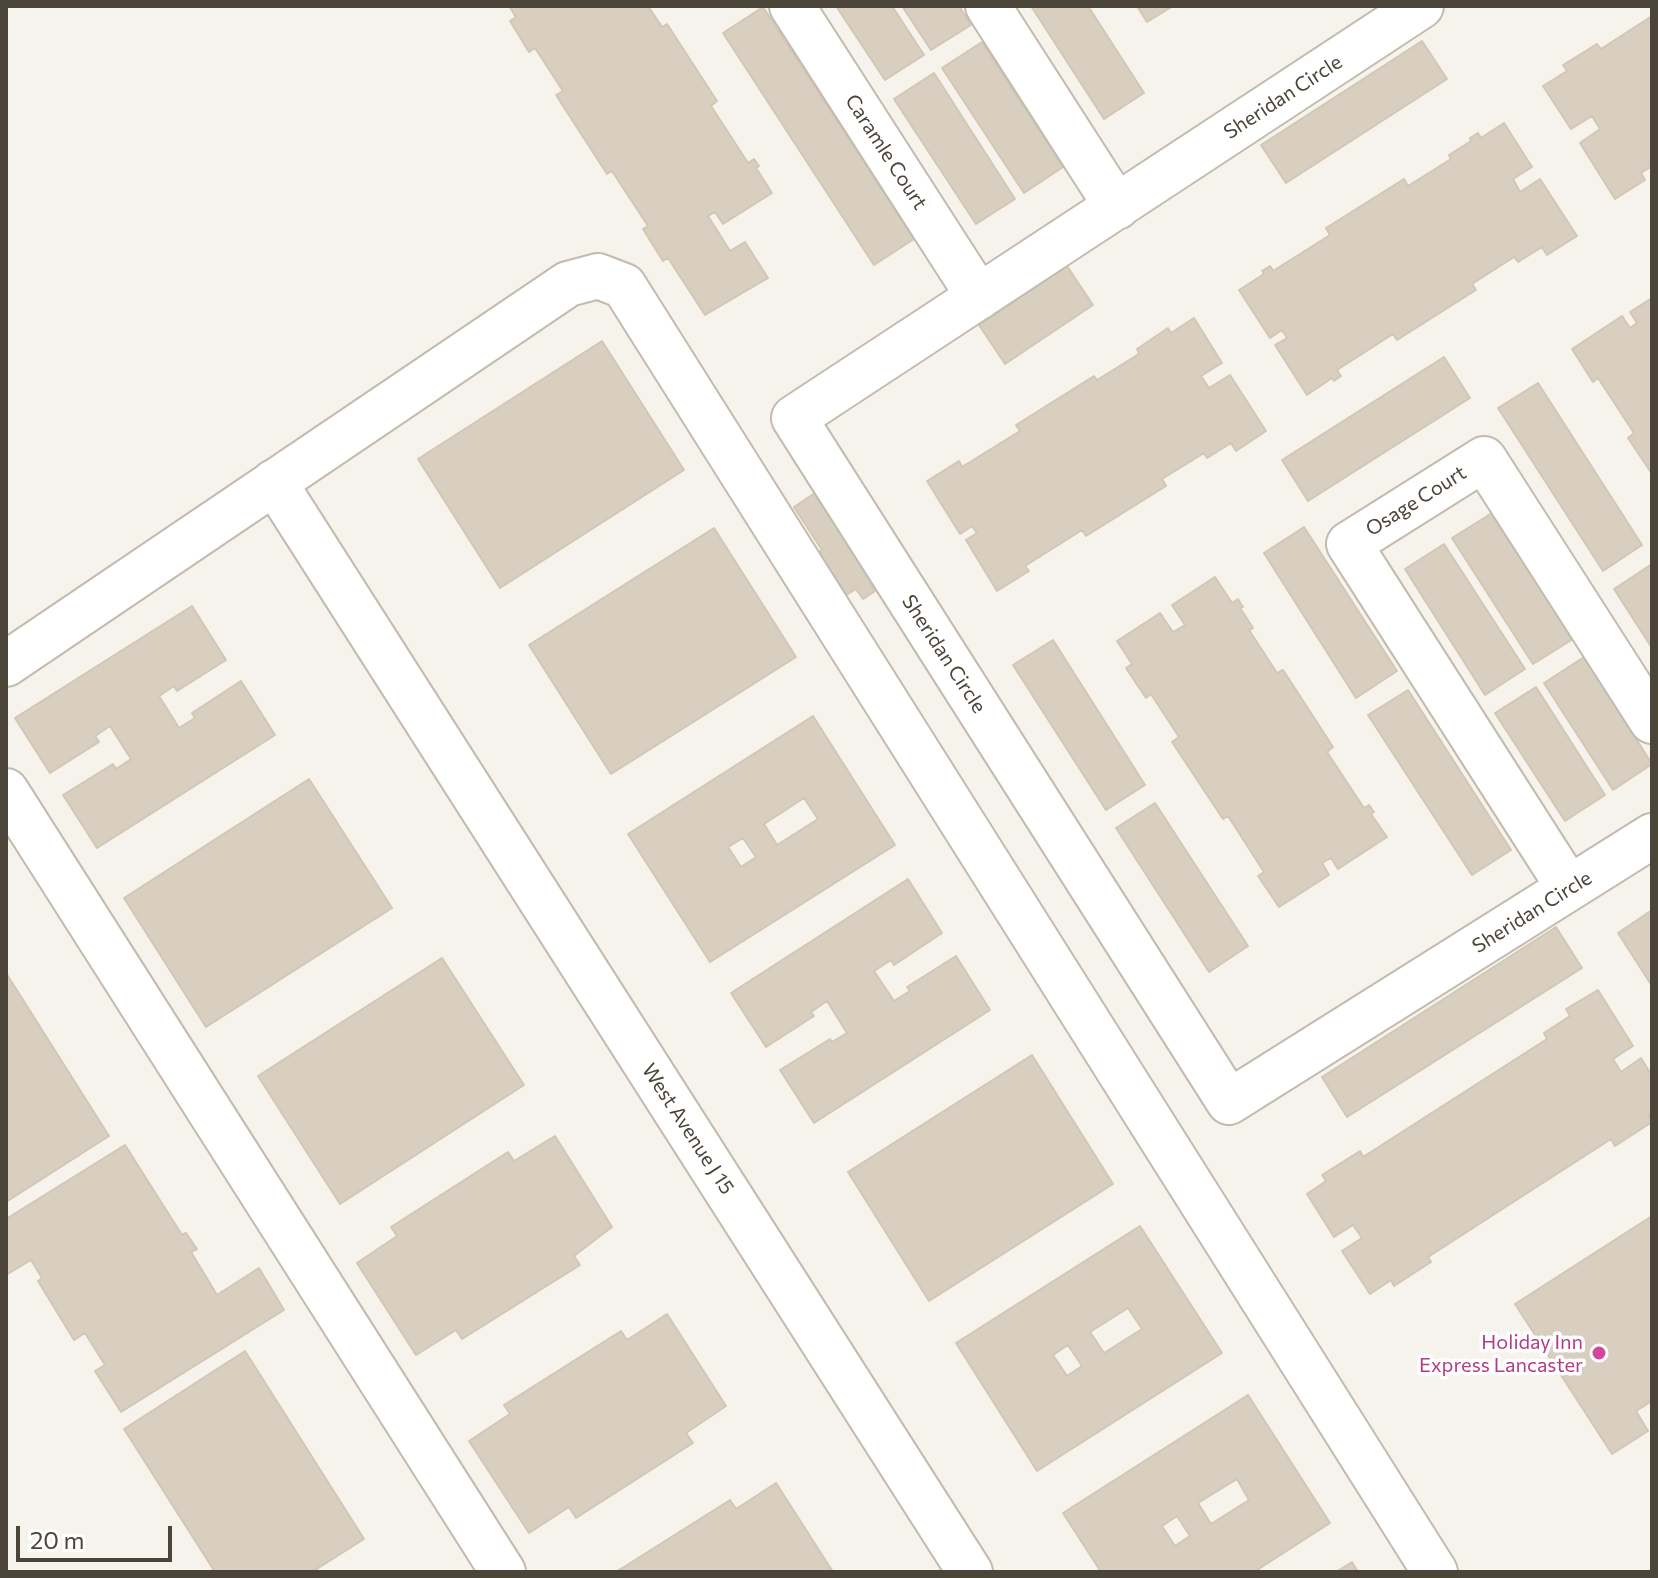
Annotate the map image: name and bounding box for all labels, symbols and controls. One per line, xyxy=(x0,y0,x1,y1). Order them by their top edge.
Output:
street label: Sheridan Circle xyxy=(1219,50,1347,144)
street label: Caramle Court xyxy=(840,90,932,214)
street label: Osage Court xyxy=(1361,461,1471,541)
street label: Sheridan Circle xyxy=(897,590,991,718)
street label: Sheridan Circle xyxy=(1468,866,1596,958)
street label: West Avenue J 15 xyxy=(637,1059,739,1199)
place label: Holiday Inn Express Lancaster xyxy=(1419,1330,1583,1377)
marker: Holiday Inn Express Lancaster xyxy=(1590,1344,1608,1362)
scale bar xyxy=(20,1510,176,1560)
text: 20 m xyxy=(30,1525,84,1554)

